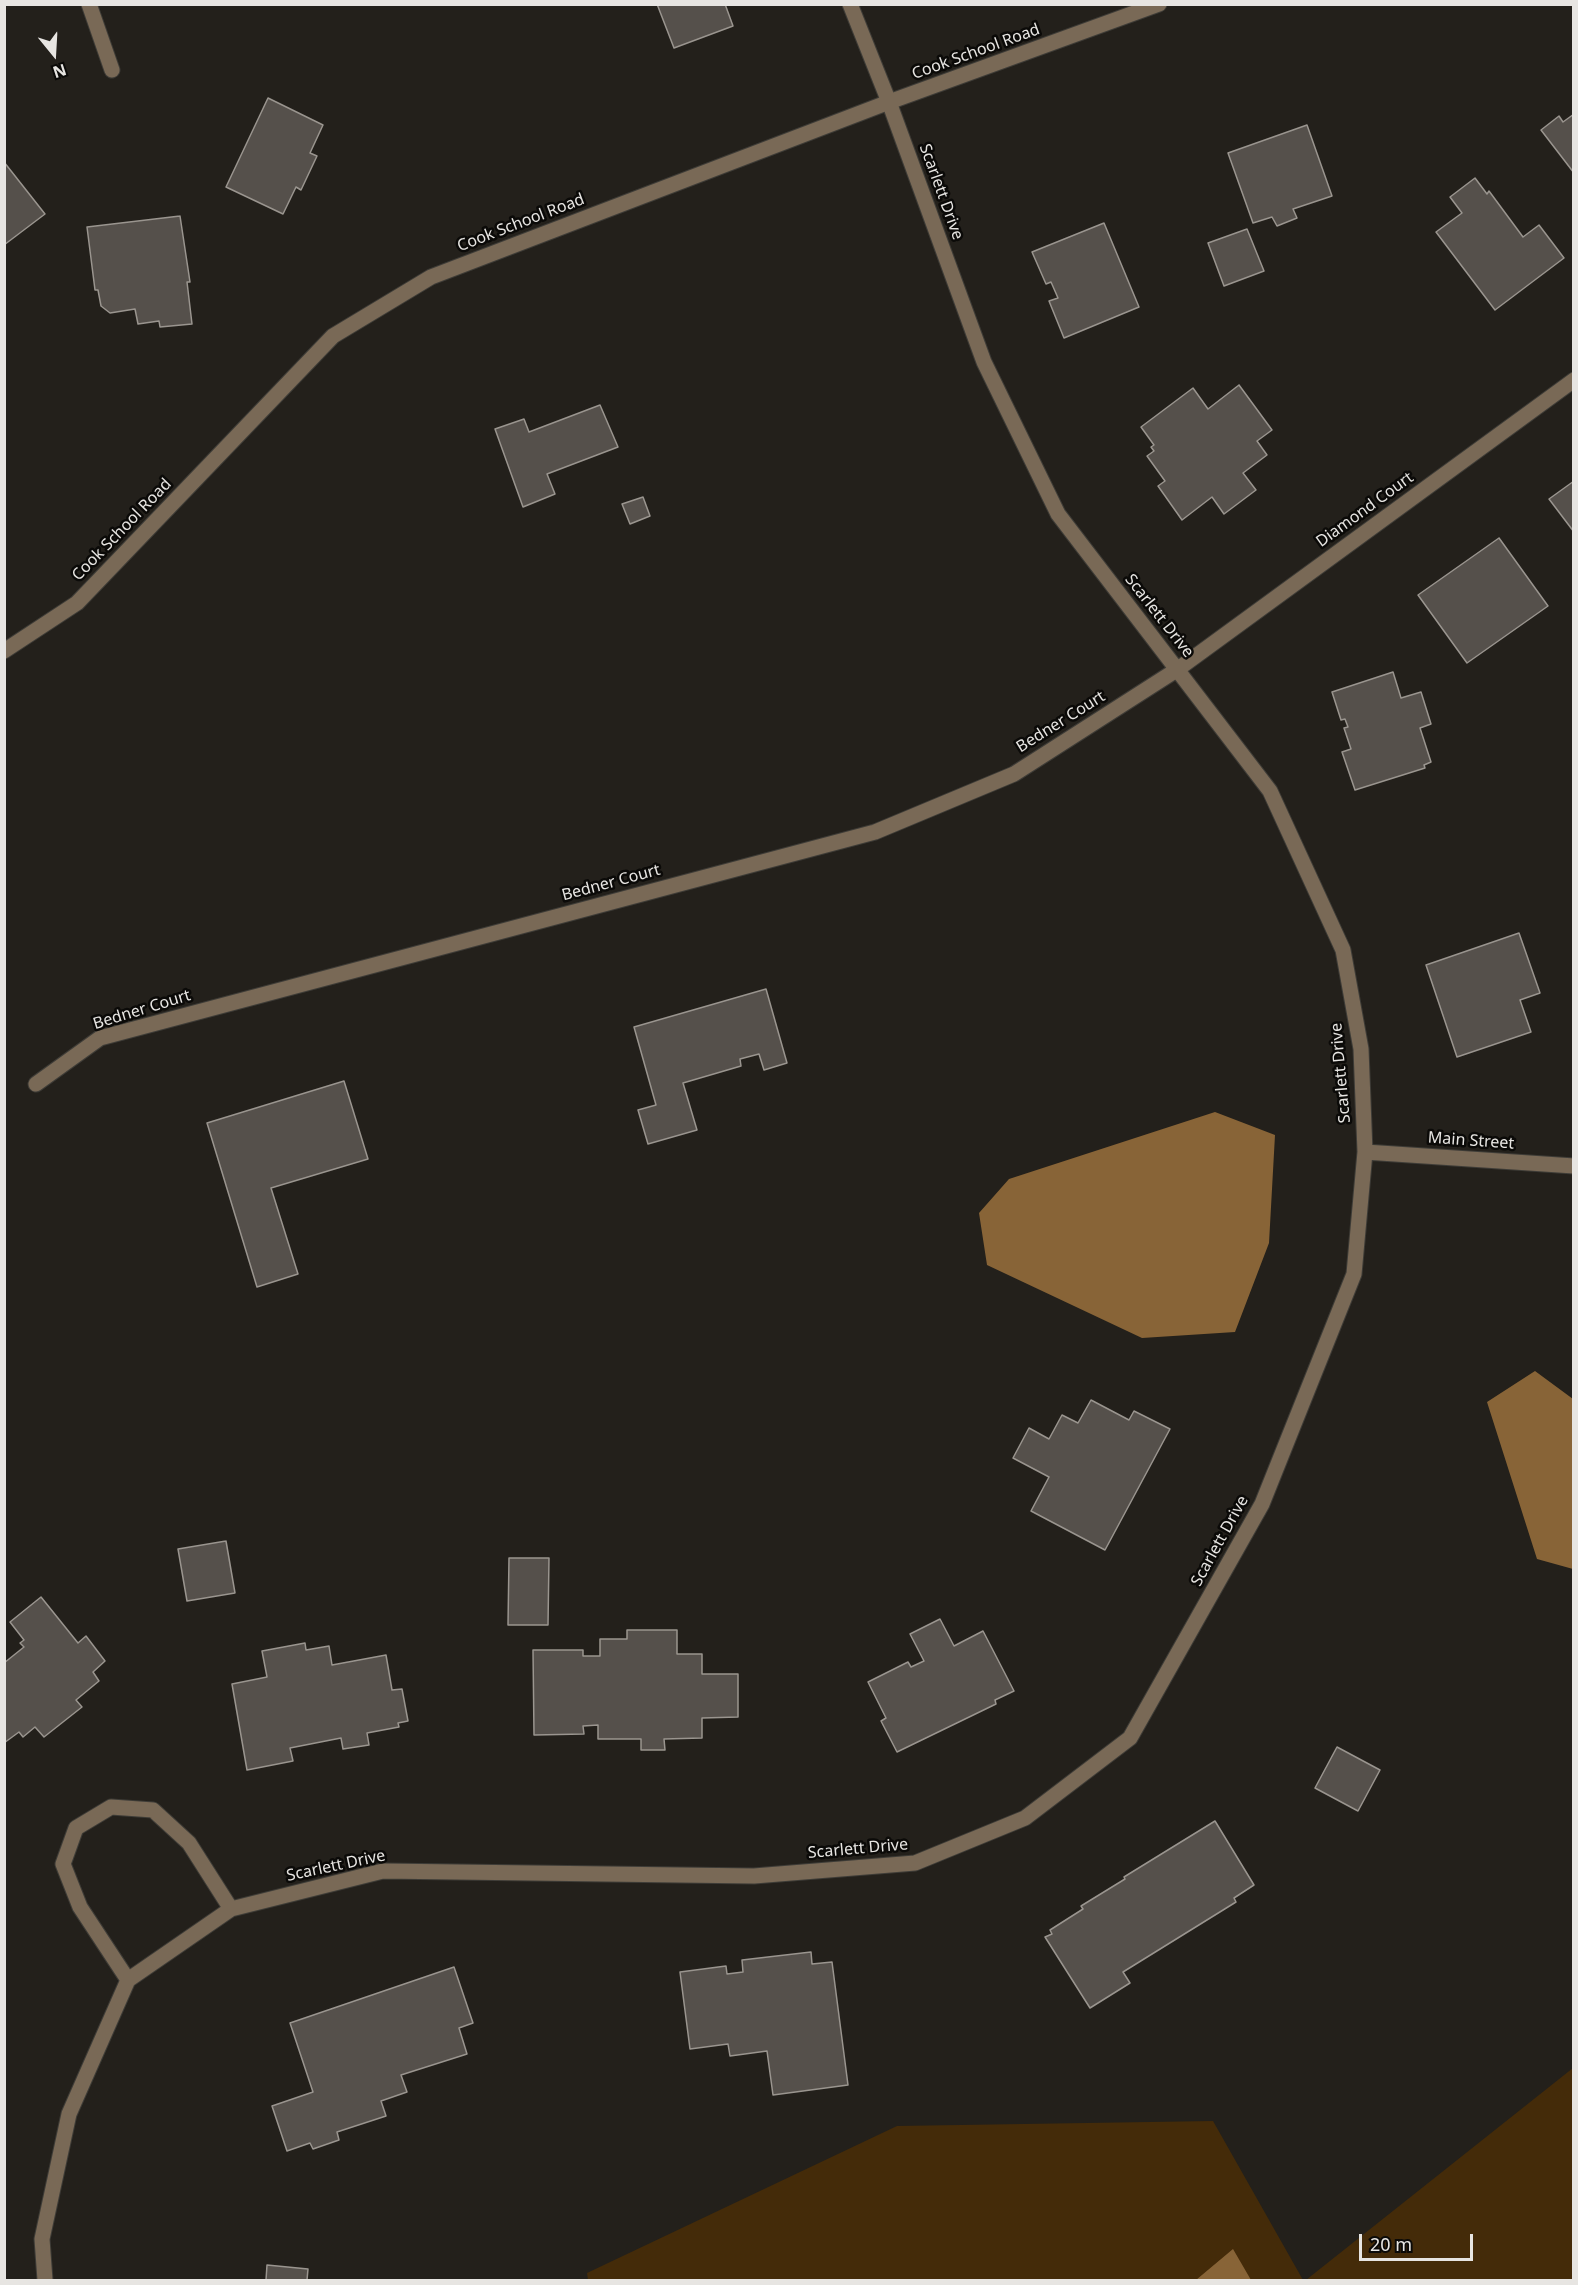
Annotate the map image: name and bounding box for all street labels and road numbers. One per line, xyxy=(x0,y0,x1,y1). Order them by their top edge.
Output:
street label: Cook School Road xyxy=(909,20,1043,84)
street label: Scarlett Drive xyxy=(915,142,967,242)
street label: Cook School Road xyxy=(455,190,587,256)
street label: Diamond Court xyxy=(1313,468,1417,552)
street label: Cook School Road xyxy=(68,475,176,585)
street label: Scarlett Drive xyxy=(1121,571,1197,661)
street label: Bedner Court xyxy=(1013,687,1109,757)
street label: Bedner Court xyxy=(560,861,662,905)
street label: Bedner Court xyxy=(91,986,193,1034)
street label: Scarlett Drive xyxy=(1327,1022,1355,1124)
street label: Main Street xyxy=(1427,1128,1515,1154)
street label: Scarlett Drive xyxy=(1187,1492,1253,1590)
street label: Scarlett Drive xyxy=(807,1835,909,1863)
street label: Scarlett Drive xyxy=(285,1846,387,1886)

